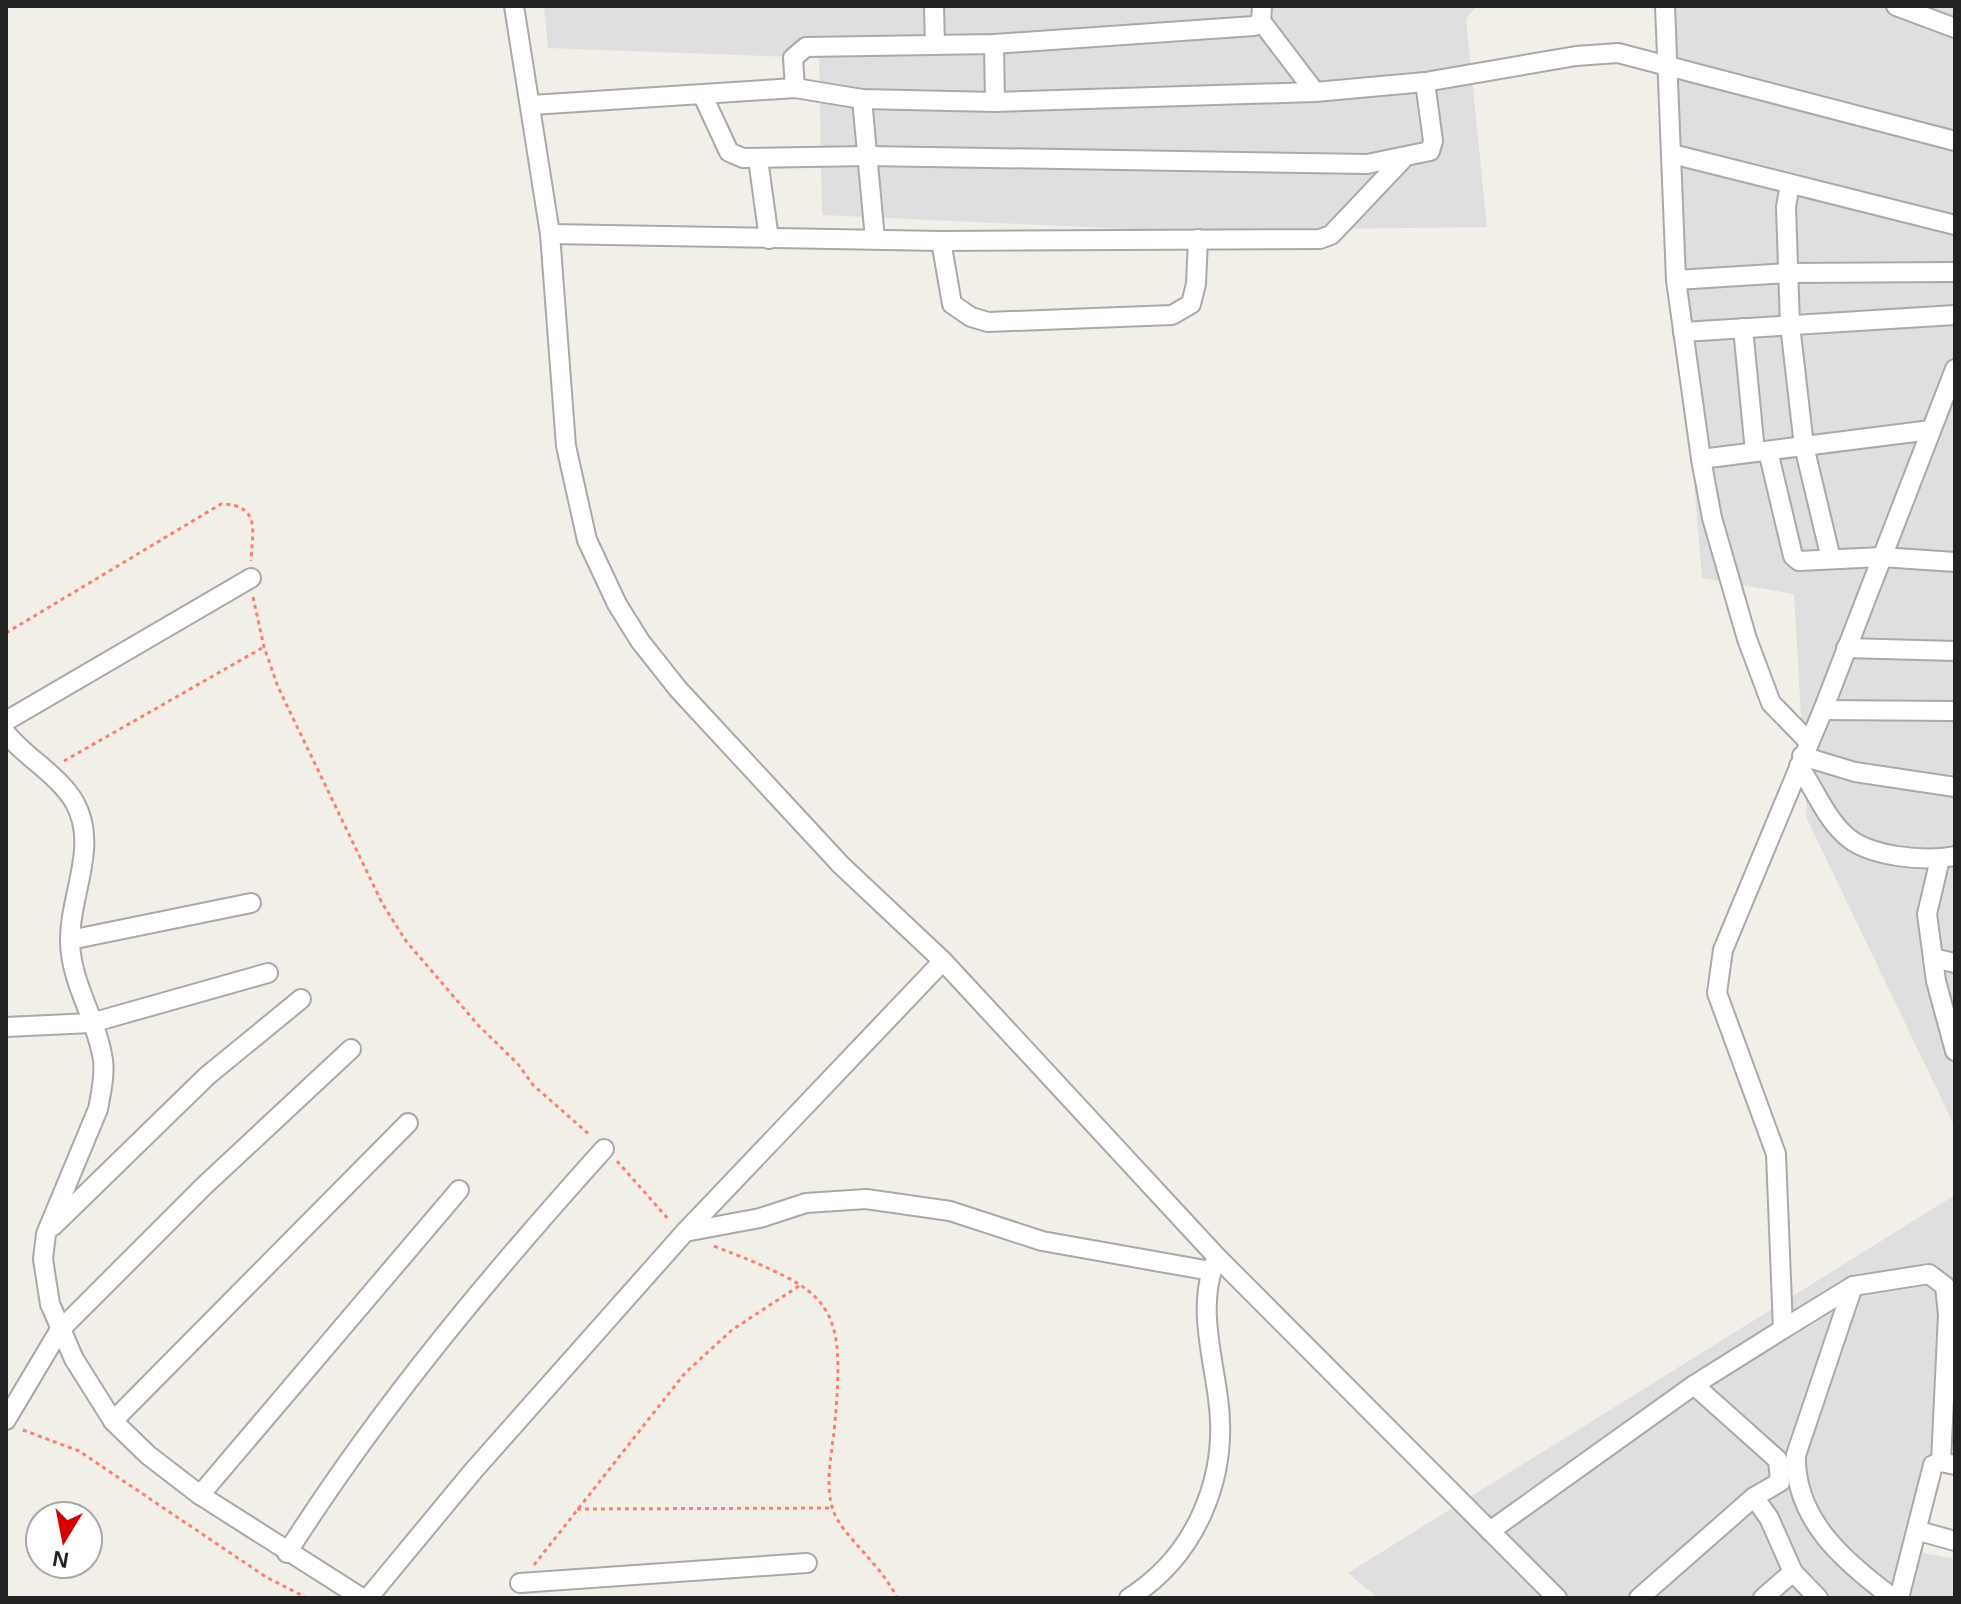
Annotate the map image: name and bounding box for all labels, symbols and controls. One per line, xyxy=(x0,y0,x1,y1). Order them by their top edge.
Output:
north arrow xyxy=(24,1500,104,1580)
text: N xyxy=(51,1546,71,1573)

